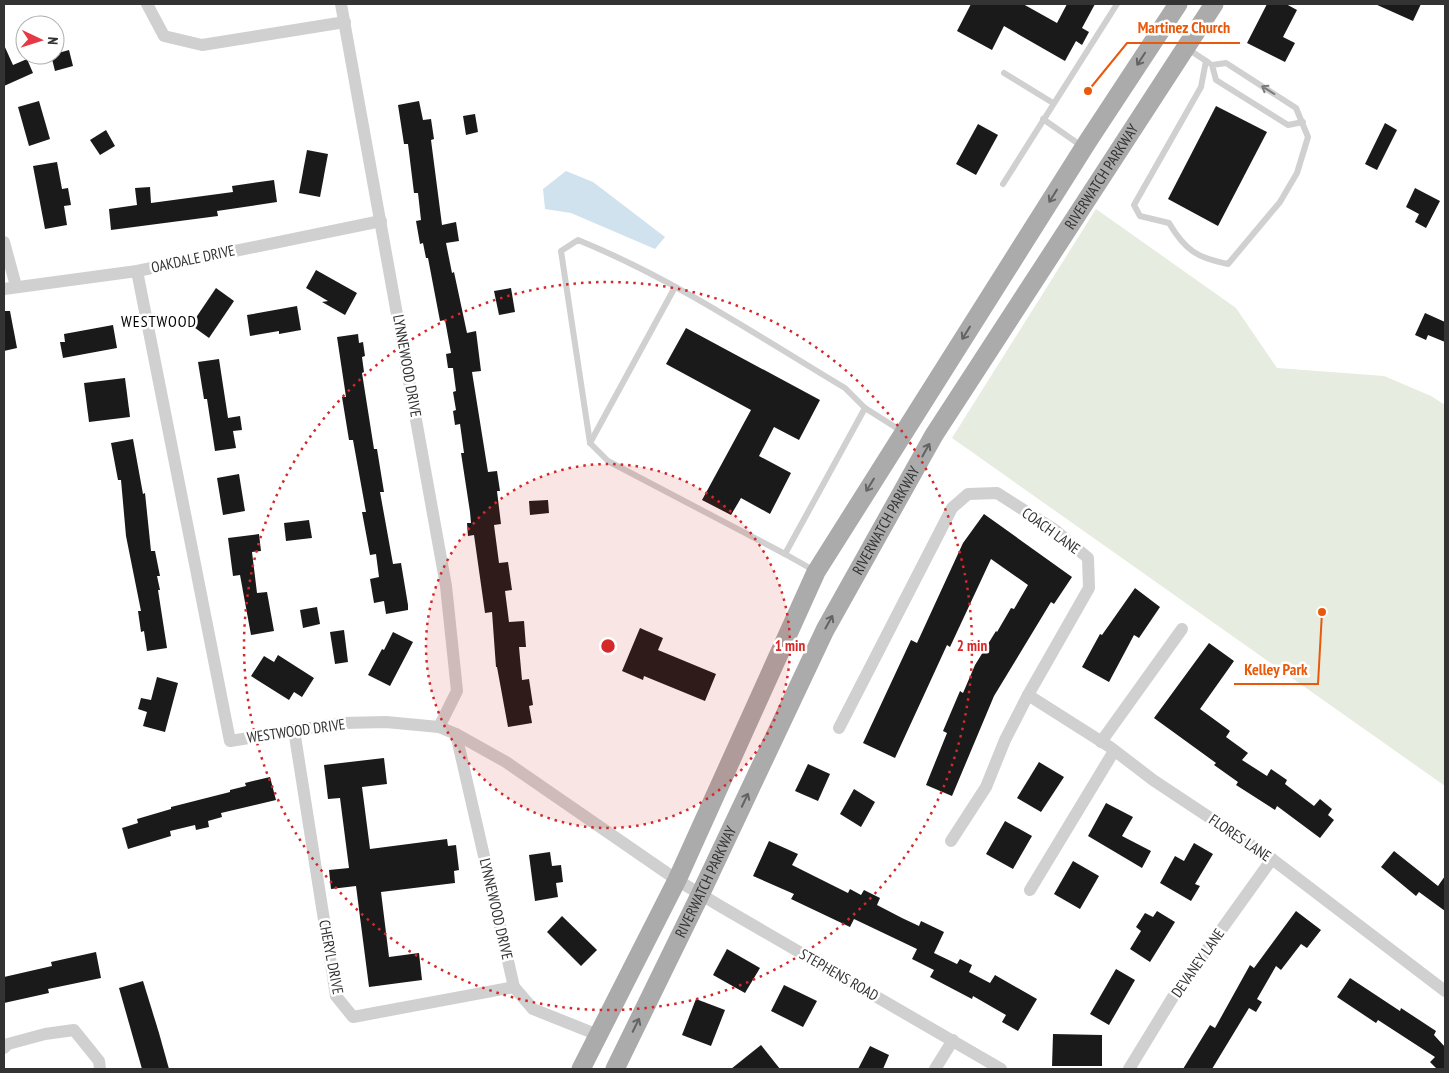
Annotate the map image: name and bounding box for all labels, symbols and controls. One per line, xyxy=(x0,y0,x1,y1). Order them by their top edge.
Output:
callout: Martinez Church xyxy=(1127,12,1240,43)
north arrow xyxy=(15,15,65,65)
text: Martinez Church xyxy=(1138,17,1230,37)
text: N xyxy=(44,37,62,45)
one-way arrow xyxy=(1136,52,1146,66)
one-way arrow xyxy=(1261,85,1275,95)
street label: RIVERWATCH PARKWAY xyxy=(1060,120,1142,233)
one-way arrow xyxy=(1048,188,1058,202)
street label: OAKDALE DRIVE xyxy=(149,240,236,277)
district label: WESTWOOD xyxy=(121,311,197,331)
street label: LYNNEWOOD DRIVE xyxy=(389,313,426,419)
one-way arrow xyxy=(961,326,971,340)
one-way arrow xyxy=(921,442,931,457)
street label: RIVERWATCH PARKWAY xyxy=(848,463,924,578)
one-way arrow xyxy=(865,478,875,492)
street label: COACH LANE xyxy=(1019,503,1084,558)
one-way arrow xyxy=(825,615,835,629)
text: 1 min xyxy=(775,636,805,655)
text: 2 min xyxy=(957,636,987,655)
centre of rings xyxy=(599,637,617,655)
callout: Kelley Park xyxy=(1234,653,1318,684)
text: Kelley Park xyxy=(1244,659,1308,679)
street label: WESTWOOD DRIVE xyxy=(246,714,346,747)
one-way arrow xyxy=(740,793,750,808)
street label: FLORES LANE xyxy=(1206,810,1275,865)
street label: RIVERWATCH PARKWAY xyxy=(671,823,740,941)
street label: LYNNEWOOD DRIVE xyxy=(476,856,517,962)
street label: CHERYL DRIVE xyxy=(315,918,348,996)
street label: DEVANEY LANE xyxy=(1167,925,1228,1001)
street label: STEPHENS ROAD xyxy=(796,944,882,1005)
one-way arrow xyxy=(632,1018,641,1033)

